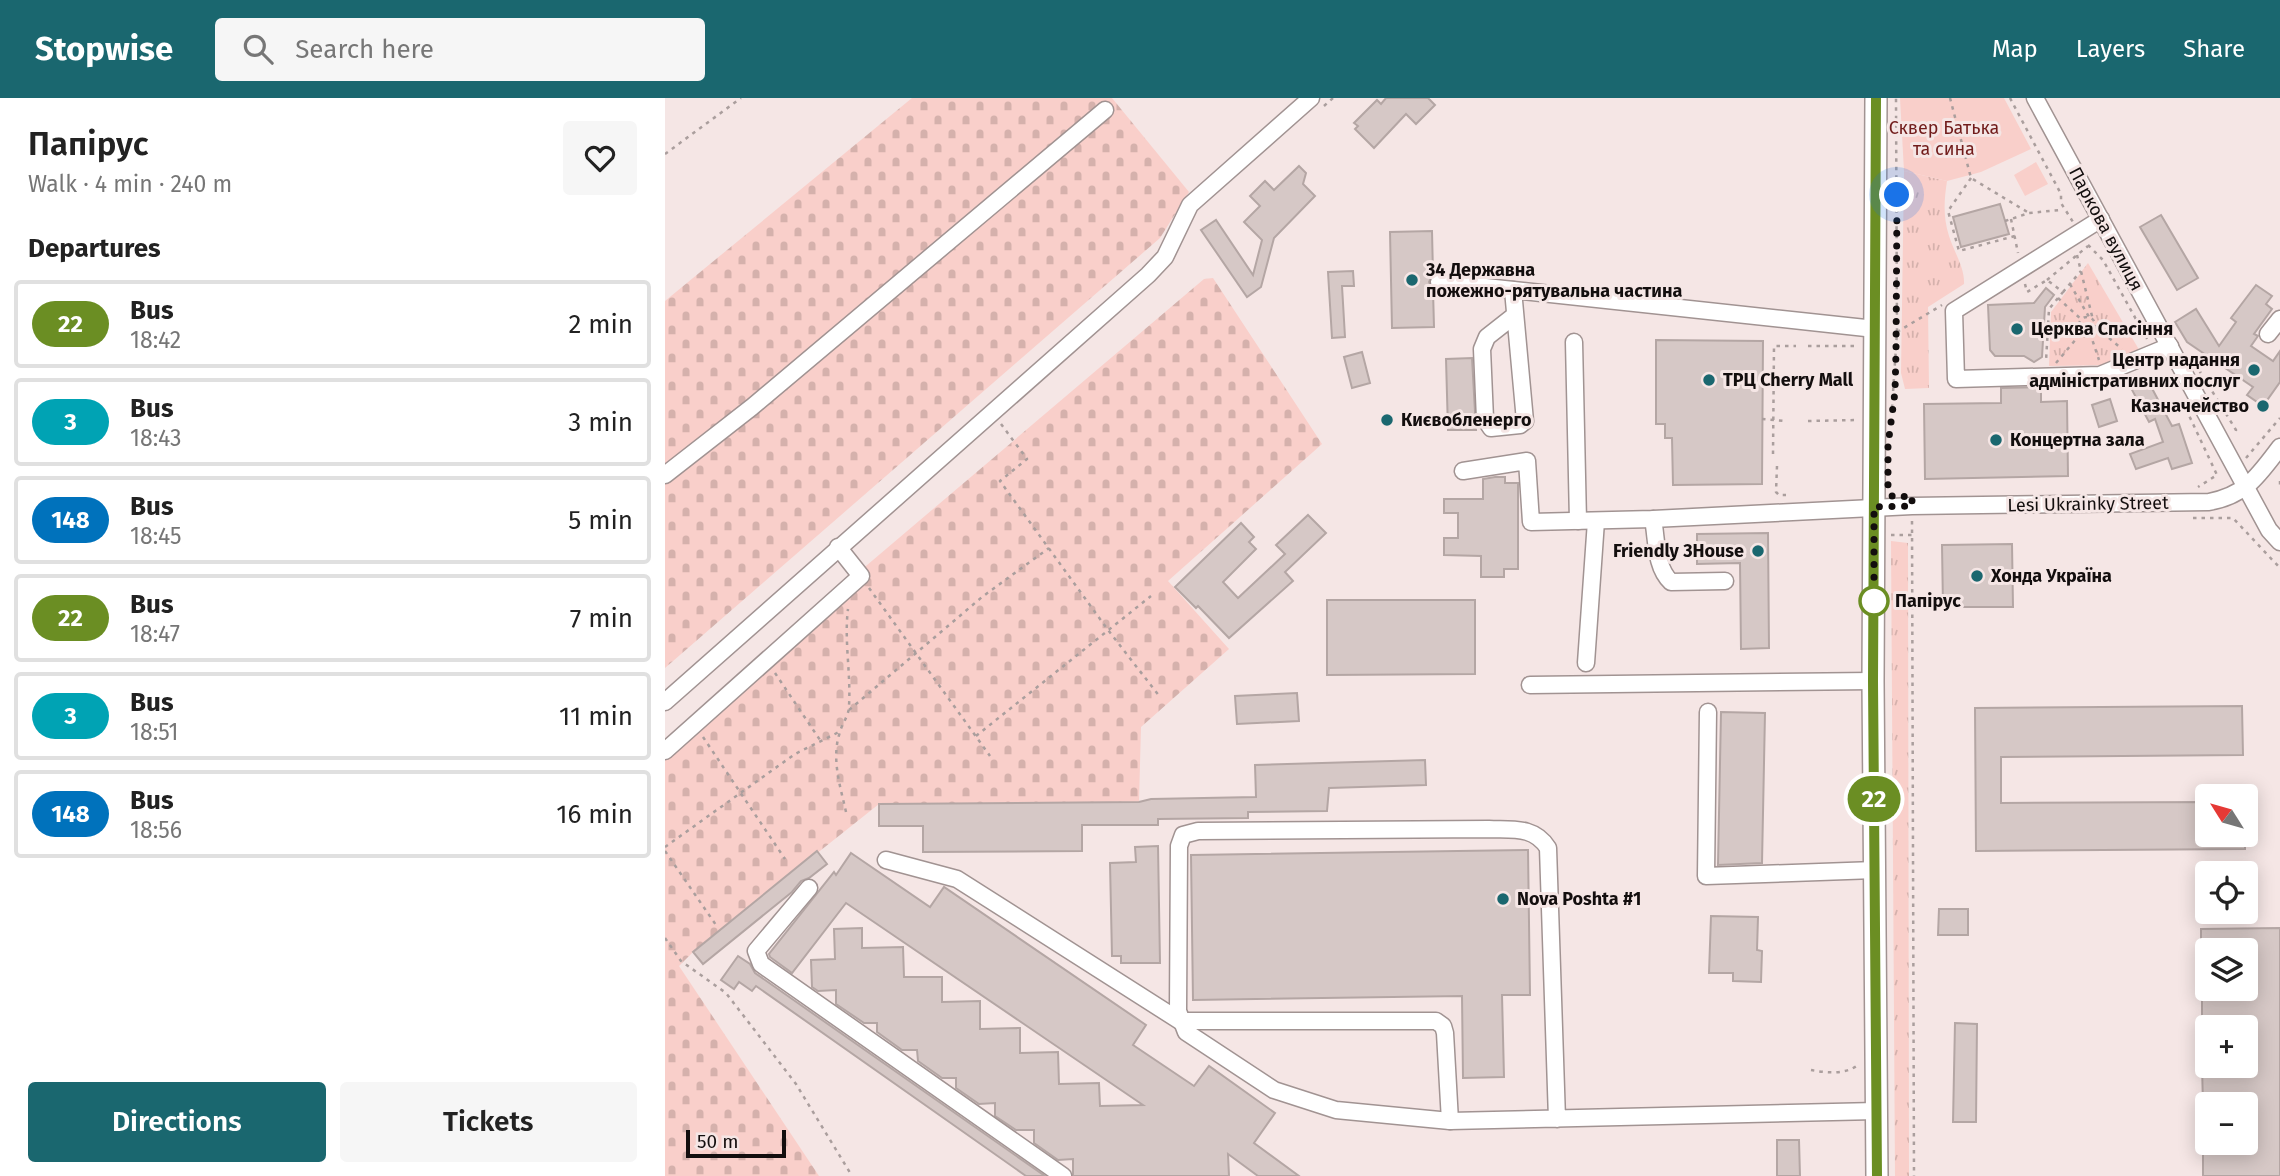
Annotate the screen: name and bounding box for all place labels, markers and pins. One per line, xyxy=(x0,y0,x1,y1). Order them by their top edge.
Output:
place label: 34 Державна пожежно-рятувальна частина xyxy=(1425,259,1682,302)
marker: 34 Державна пожежно-рятувальна частина xyxy=(1404,272,1420,288)
place label: Церква Спасіння xyxy=(2031,318,2173,340)
marker: Церква Спасіння xyxy=(2009,321,2025,337)
place label: Центр надання адміністративних послуг xyxy=(2029,349,2240,392)
marker: Центр надання адміністративних послуг xyxy=(2246,362,2262,378)
place label: ТРЦ Cherry Mall xyxy=(1723,369,1854,391)
marker: ТРЦ Cherry Mall xyxy=(1701,372,1717,388)
place label: Казначейство xyxy=(2131,395,2249,417)
marker: Казначейство xyxy=(2255,398,2271,414)
place label: Києвобленерго xyxy=(1401,409,1531,431)
marker: Києвобленерго xyxy=(1379,412,1395,428)
place label: Концертна зала xyxy=(2010,429,2145,451)
marker: Концертна зала xyxy=(1988,432,2004,448)
place label: Friendly 3House xyxy=(1613,540,1744,562)
marker: Friendly 3House xyxy=(1750,543,1766,559)
place label: Хонда Україна xyxy=(1990,565,2112,587)
marker: Хонда Україна xyxy=(1969,568,1985,584)
marker: Папірус xyxy=(1859,586,1889,616)
place label: Папірус xyxy=(1895,590,1961,612)
place label: Nova Poshta #1 xyxy=(1517,888,1641,910)
marker: Nova Poshta #1 xyxy=(1495,891,1511,907)

